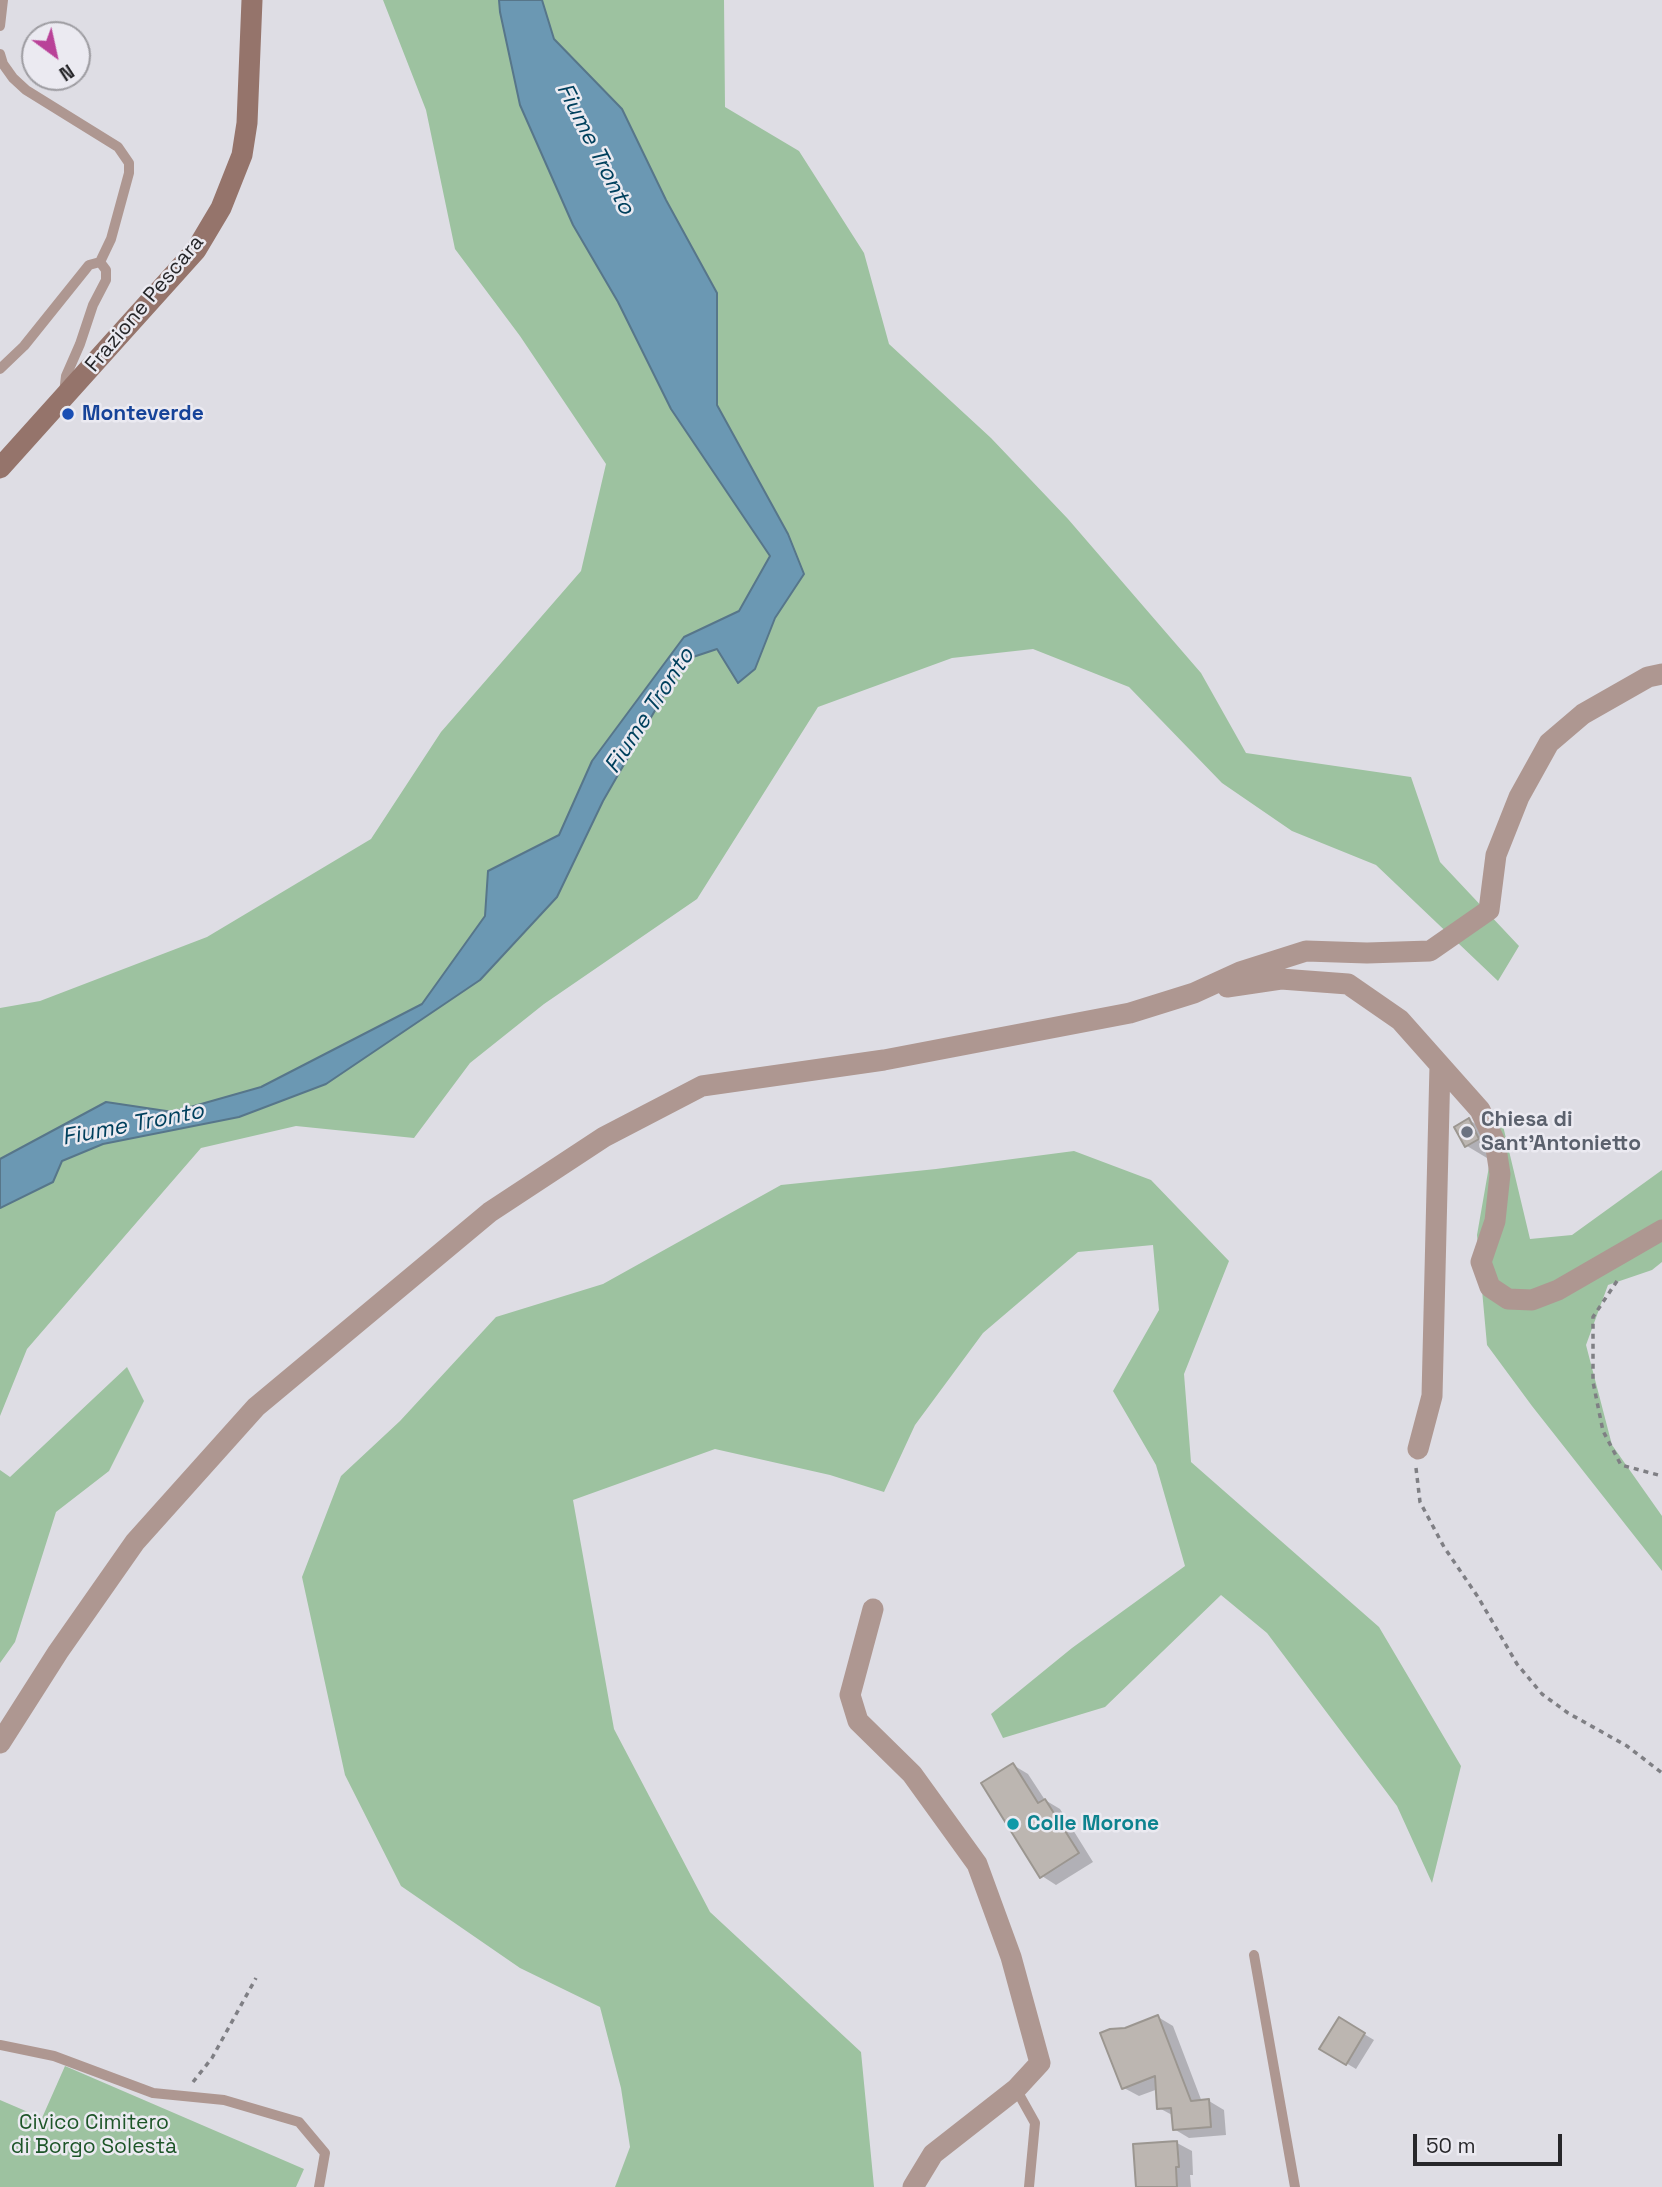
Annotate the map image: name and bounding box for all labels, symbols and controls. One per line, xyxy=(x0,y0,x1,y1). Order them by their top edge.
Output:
north arrow xyxy=(21,21,91,91)
text: N xyxy=(54,58,79,86)
water label: Fiume Tronto xyxy=(550,79,640,219)
street label: Frazione Pescara xyxy=(80,230,210,378)
place label: Monteverde xyxy=(82,401,204,427)
marker: Monteverde xyxy=(60,406,76,422)
water label: Fiume Tronto xyxy=(599,643,701,779)
water label: Fiume Tronto xyxy=(60,1098,206,1152)
place label: Chiesa di Sant'Antonietto xyxy=(1481,1107,1641,1157)
marker: Chiesa di Sant'Antonietto xyxy=(1459,1124,1475,1140)
place label: Colle Morone xyxy=(1027,1811,1159,1837)
marker: Colle Morone xyxy=(1005,1816,1021,1832)
park label: Civico Cimitero di Borgo Solestà xyxy=(11,2110,177,2160)
scale bar xyxy=(1417,2120,1566,2164)
text: 50 m xyxy=(1426,2132,1476,2159)

